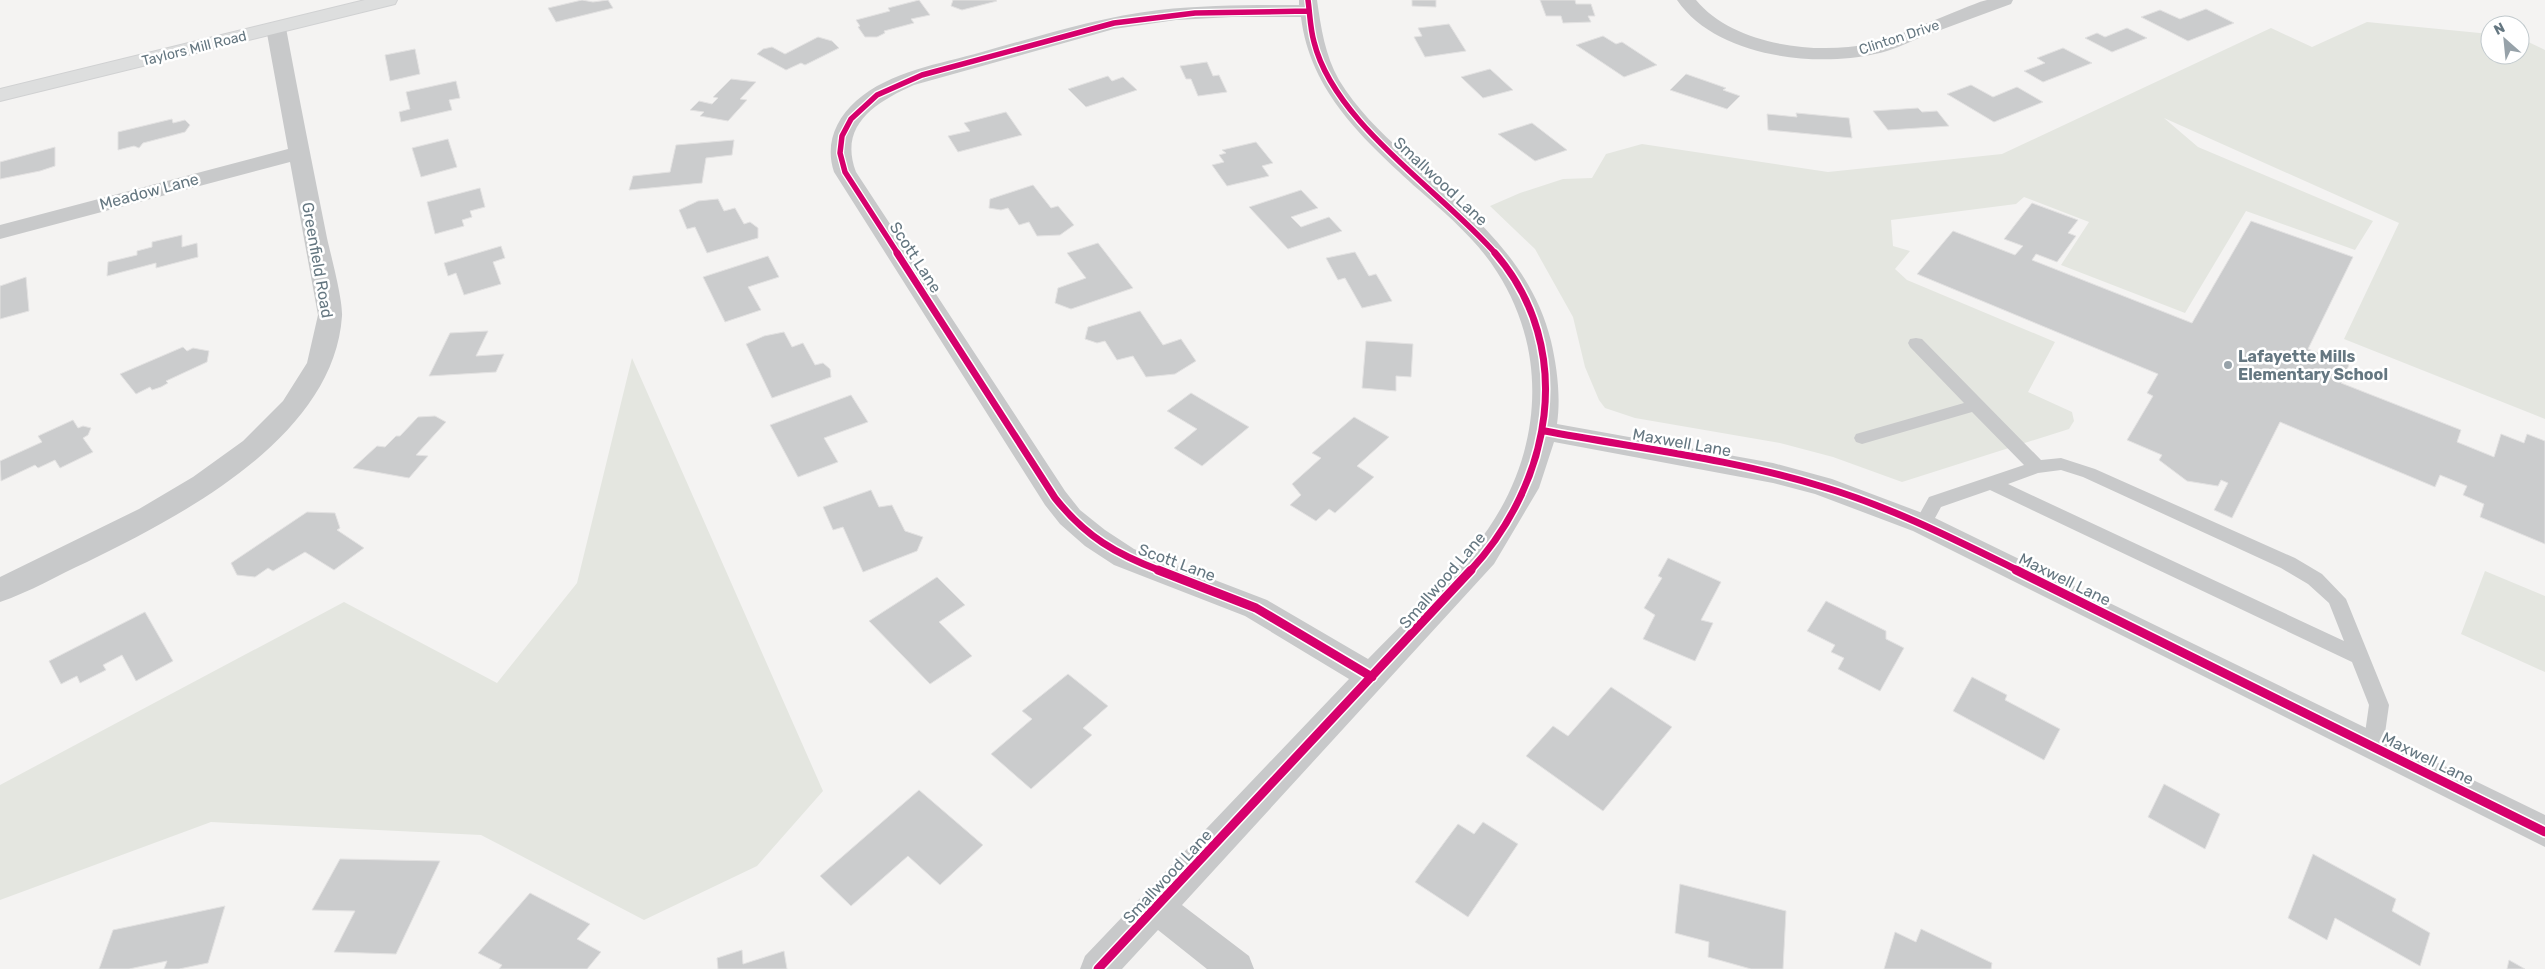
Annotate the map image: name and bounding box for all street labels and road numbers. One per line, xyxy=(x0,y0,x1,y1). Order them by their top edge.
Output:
street label: Clinton Drive xyxy=(1857,16,1942,58)
street label: Taylors Mill Road xyxy=(140,27,248,70)
street label: Smallwood Lane xyxy=(1390,133,1492,230)
street label: Meadow Lane xyxy=(97,169,201,214)
street label: Greenfield Road xyxy=(298,201,337,319)
street label: Scott Lane xyxy=(886,218,946,296)
street label: Maxwell Lane xyxy=(1631,424,1733,461)
street label: Smallwood Lane xyxy=(1395,528,1489,632)
street label: Scott Lane xyxy=(1136,540,1218,585)
street label: Maxwell Lane xyxy=(2016,549,2114,610)
street label: Maxwell Lane xyxy=(2379,728,2477,789)
street label: Smallwood Lane xyxy=(1119,825,1216,927)

